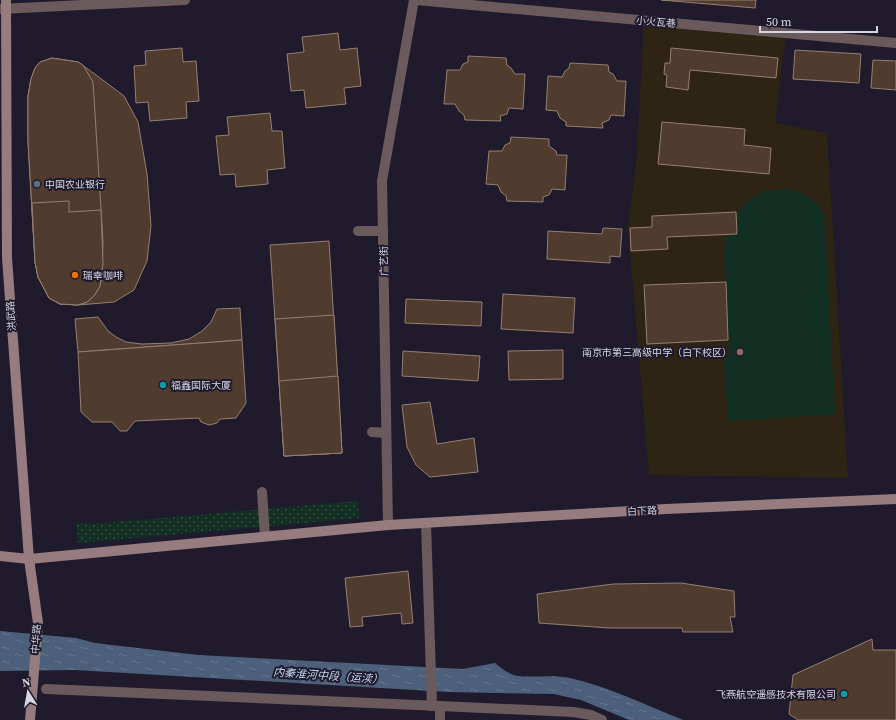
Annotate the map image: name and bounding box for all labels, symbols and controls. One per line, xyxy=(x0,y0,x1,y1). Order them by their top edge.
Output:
scale bar xyxy=(760,8,877,34)
street label: 小火瓦巷 xyxy=(636,14,676,30)
text: 50 m xyxy=(766,14,792,30)
place label: 中国农业银行 xyxy=(45,178,105,191)
marker: 中国农业银行 xyxy=(32,179,42,189)
street label: 广艺街 xyxy=(377,246,391,276)
place label: 瑞幸咖啡 xyxy=(83,269,123,282)
marker: 瑞幸咖啡 xyxy=(70,270,80,280)
street label: 洪武路 xyxy=(3,301,19,331)
place label: 南京市第三高级中学（白下校区） xyxy=(582,346,732,359)
marker: 南京市第三高级中学（白下校区） xyxy=(735,347,745,357)
place label: 福鑫国际大厦 xyxy=(171,379,231,392)
marker: 福鑫国际大厦 xyxy=(158,380,168,390)
street label: 白下路 xyxy=(627,504,657,518)
street label: 中华路 xyxy=(28,624,44,654)
water label: 内秦淮河中段（运渎） xyxy=(273,665,383,687)
north arrow xyxy=(8,672,48,712)
text: N xyxy=(21,675,32,691)
place label: 飞燕航空遥感技术有限公司 xyxy=(716,688,836,701)
marker: 飞燕航空遥感技术有限公司 xyxy=(839,689,849,699)

